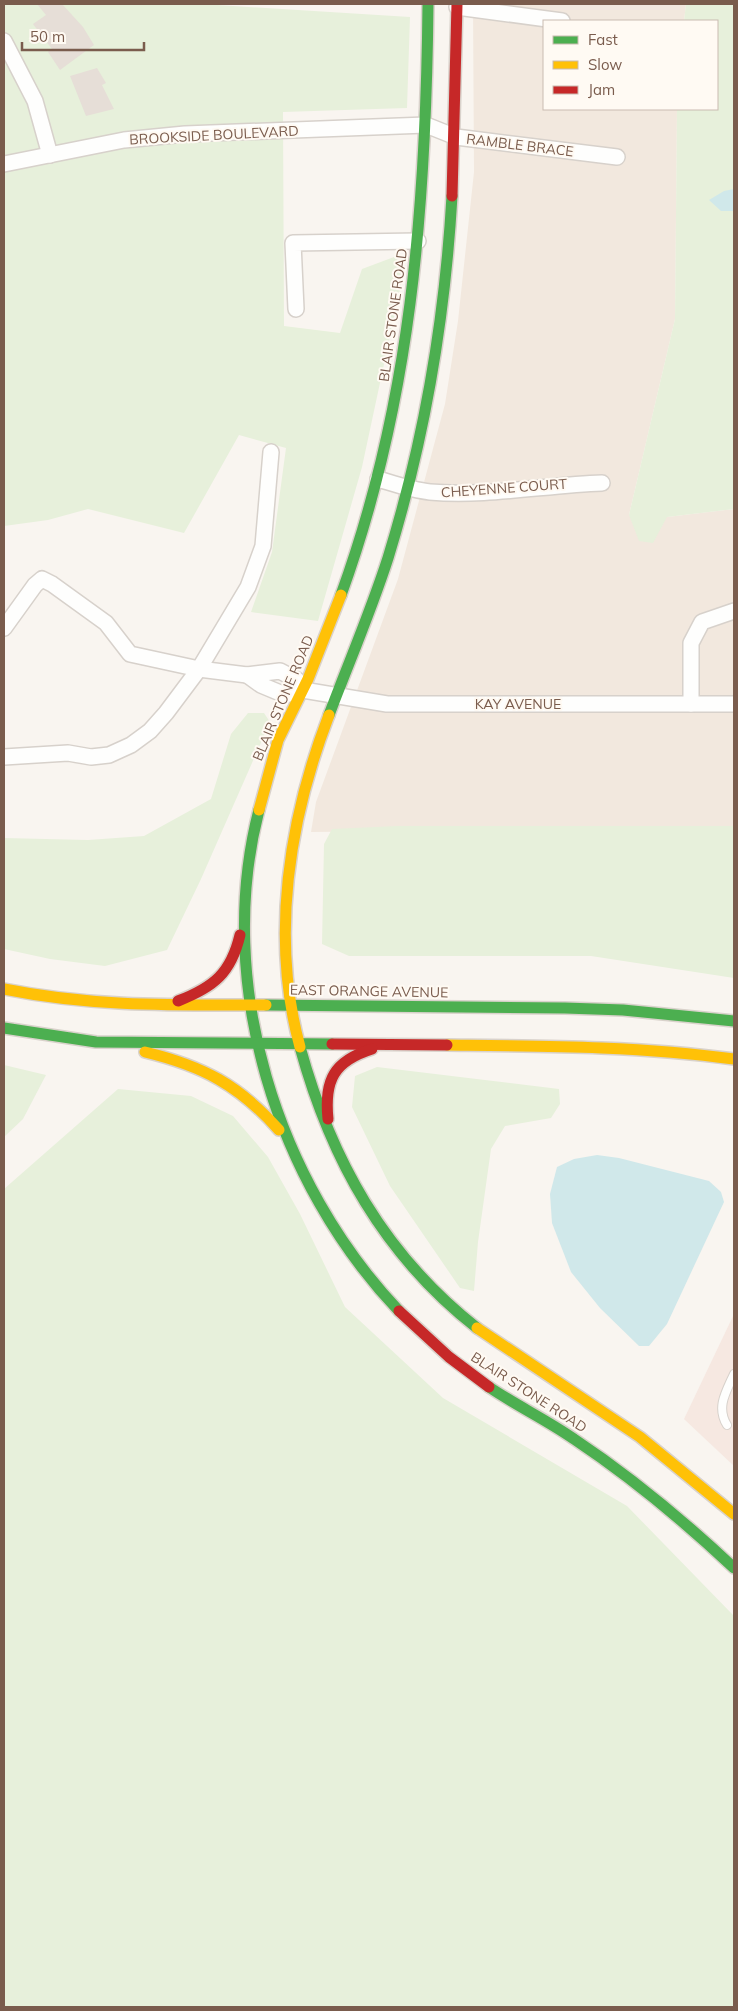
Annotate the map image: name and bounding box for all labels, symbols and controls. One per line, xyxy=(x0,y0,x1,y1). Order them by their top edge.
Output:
scale bar xyxy=(22,20,145,52)
legend xyxy=(543,20,718,110)
text: 50 m xyxy=(30,27,65,46)
text: Fast xyxy=(588,30,618,49)
text: Slow xyxy=(588,55,622,74)
text: Jam xyxy=(588,80,615,99)
street label: BROOKSIDE BOULEVARD xyxy=(129,122,299,148)
street label: RAMBLE BRACE xyxy=(465,129,575,161)
street label: BLAIR STONE ROAD xyxy=(375,247,411,383)
street label: CHEYENNE COURT xyxy=(440,475,568,501)
street label: BLAIR STONE ROAD xyxy=(248,633,318,763)
street label: KAY AVENUE xyxy=(475,695,561,713)
street label: EAST ORANGE AVENUE xyxy=(290,981,448,1001)
street label: BLAIR STONE ROAD xyxy=(468,1348,590,1436)

